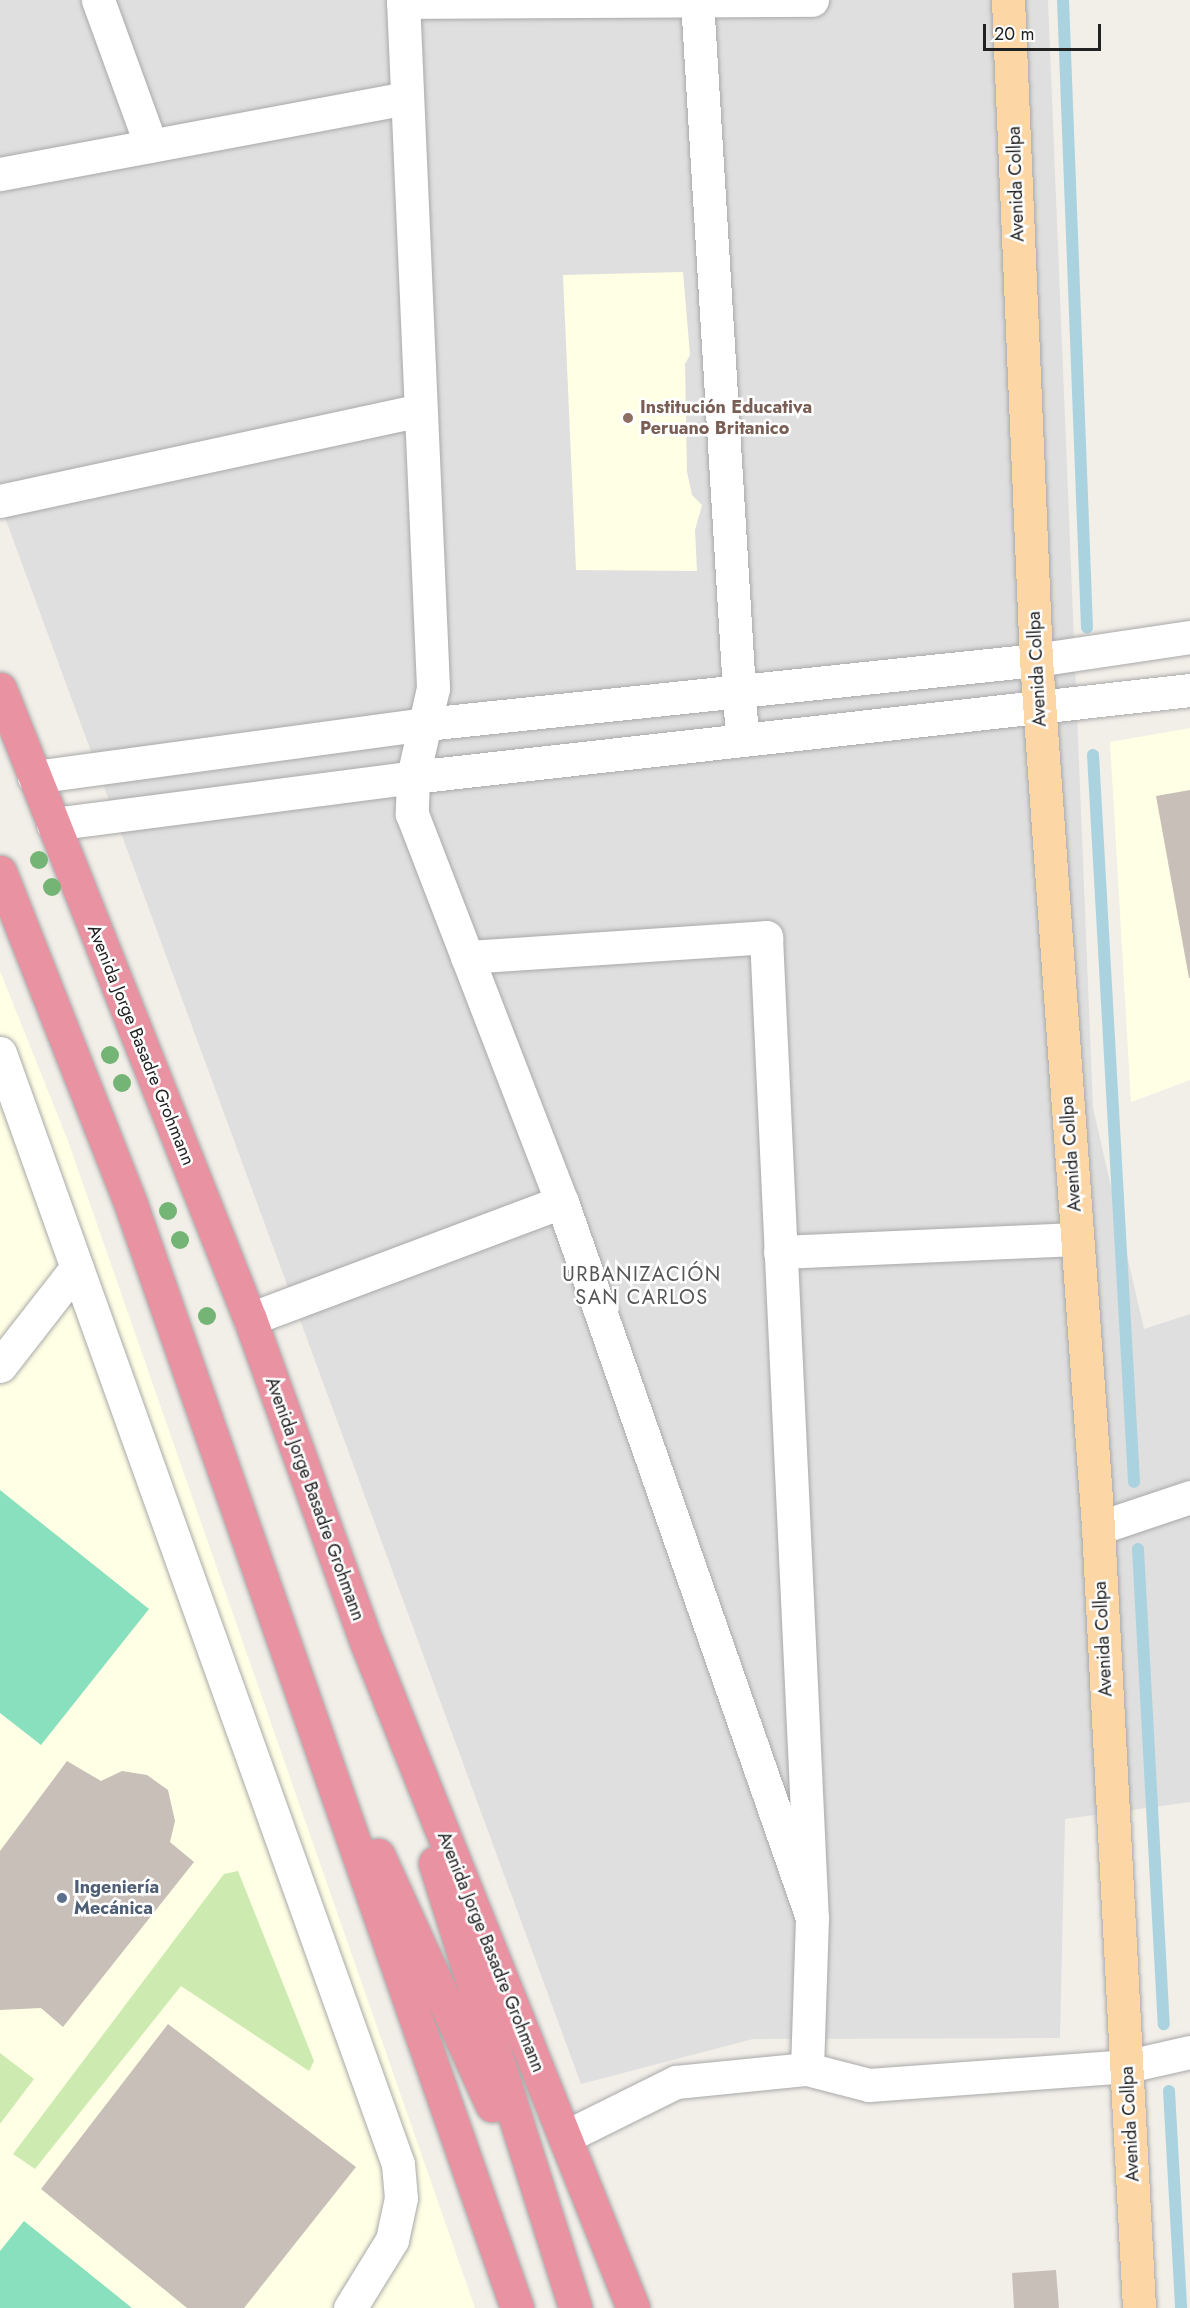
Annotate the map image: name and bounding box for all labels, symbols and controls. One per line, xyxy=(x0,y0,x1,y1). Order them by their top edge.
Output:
scale bar xyxy=(986,12,1104,50)
text: 20 m xyxy=(994,21,1034,47)
street label: Avenida Collpa xyxy=(1003,126,1029,242)
place label: Institución Educativa Peruano Britanico xyxy=(640,397,812,440)
marker: Institución Educativa Peruano Britanico xyxy=(621,411,635,425)
street label: Avenida Collpa xyxy=(1023,611,1051,727)
street label: Avenida Jorge Basadre Grohmann xyxy=(83,922,199,1168)
street label: Avenida Collpa xyxy=(1056,1096,1086,1212)
district label: URBANIZACIÓN SAN CARLOS xyxy=(562,1263,722,1310)
street label: Avenida Jorge Basadre Grohmann xyxy=(261,1374,369,1624)
street label: Avenida Collpa xyxy=(1089,1581,1117,1697)
street label: Avenida Jorge Basadre Grohmann xyxy=(433,1829,549,2075)
place label: Ingeniería Mecánica xyxy=(74,1877,159,1920)
marker: Ingeniería Mecánica xyxy=(55,1891,69,1905)
street label: Avenida Collpa xyxy=(1116,2066,1144,2182)

